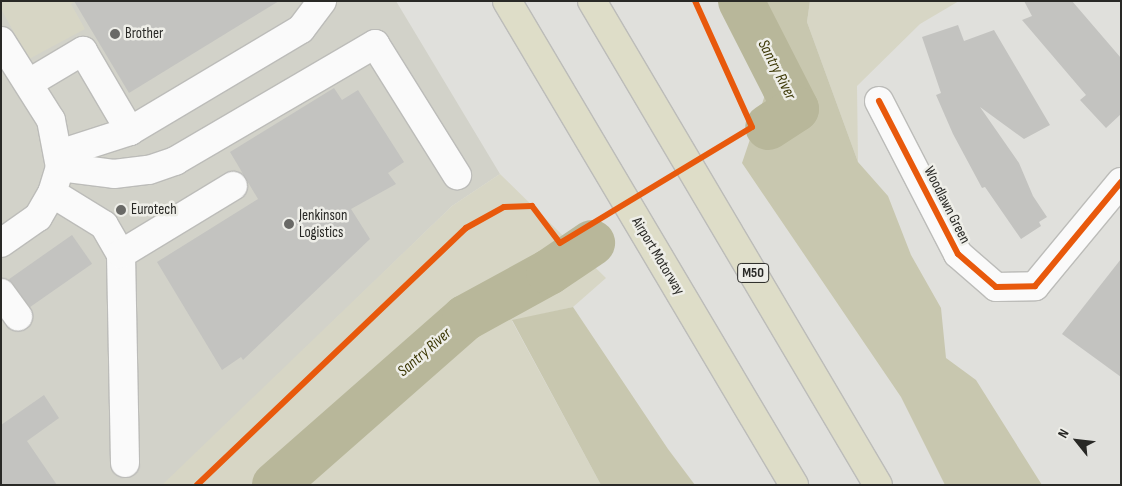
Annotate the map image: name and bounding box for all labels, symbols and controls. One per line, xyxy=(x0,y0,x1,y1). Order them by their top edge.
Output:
place label: Brother xyxy=(125,25,163,43)
marker: Brother xyxy=(109,28,121,40)
water label: Santry River xyxy=(753,37,799,103)
street label: Woodlawn Green xyxy=(920,163,974,247)
place label: Eurotech xyxy=(131,201,177,219)
marker: Eurotech xyxy=(115,204,127,216)
place label: Jenkinson Logistics xyxy=(299,206,347,241)
street label: Airport Motorway xyxy=(628,214,688,298)
marker: Jenkinson Logistics xyxy=(283,218,295,230)
road number: M50 xyxy=(737,262,769,284)
water label: Santry River xyxy=(394,325,456,381)
north arrow xyxy=(1052,416,1102,466)
text: N xyxy=(1054,426,1073,441)

